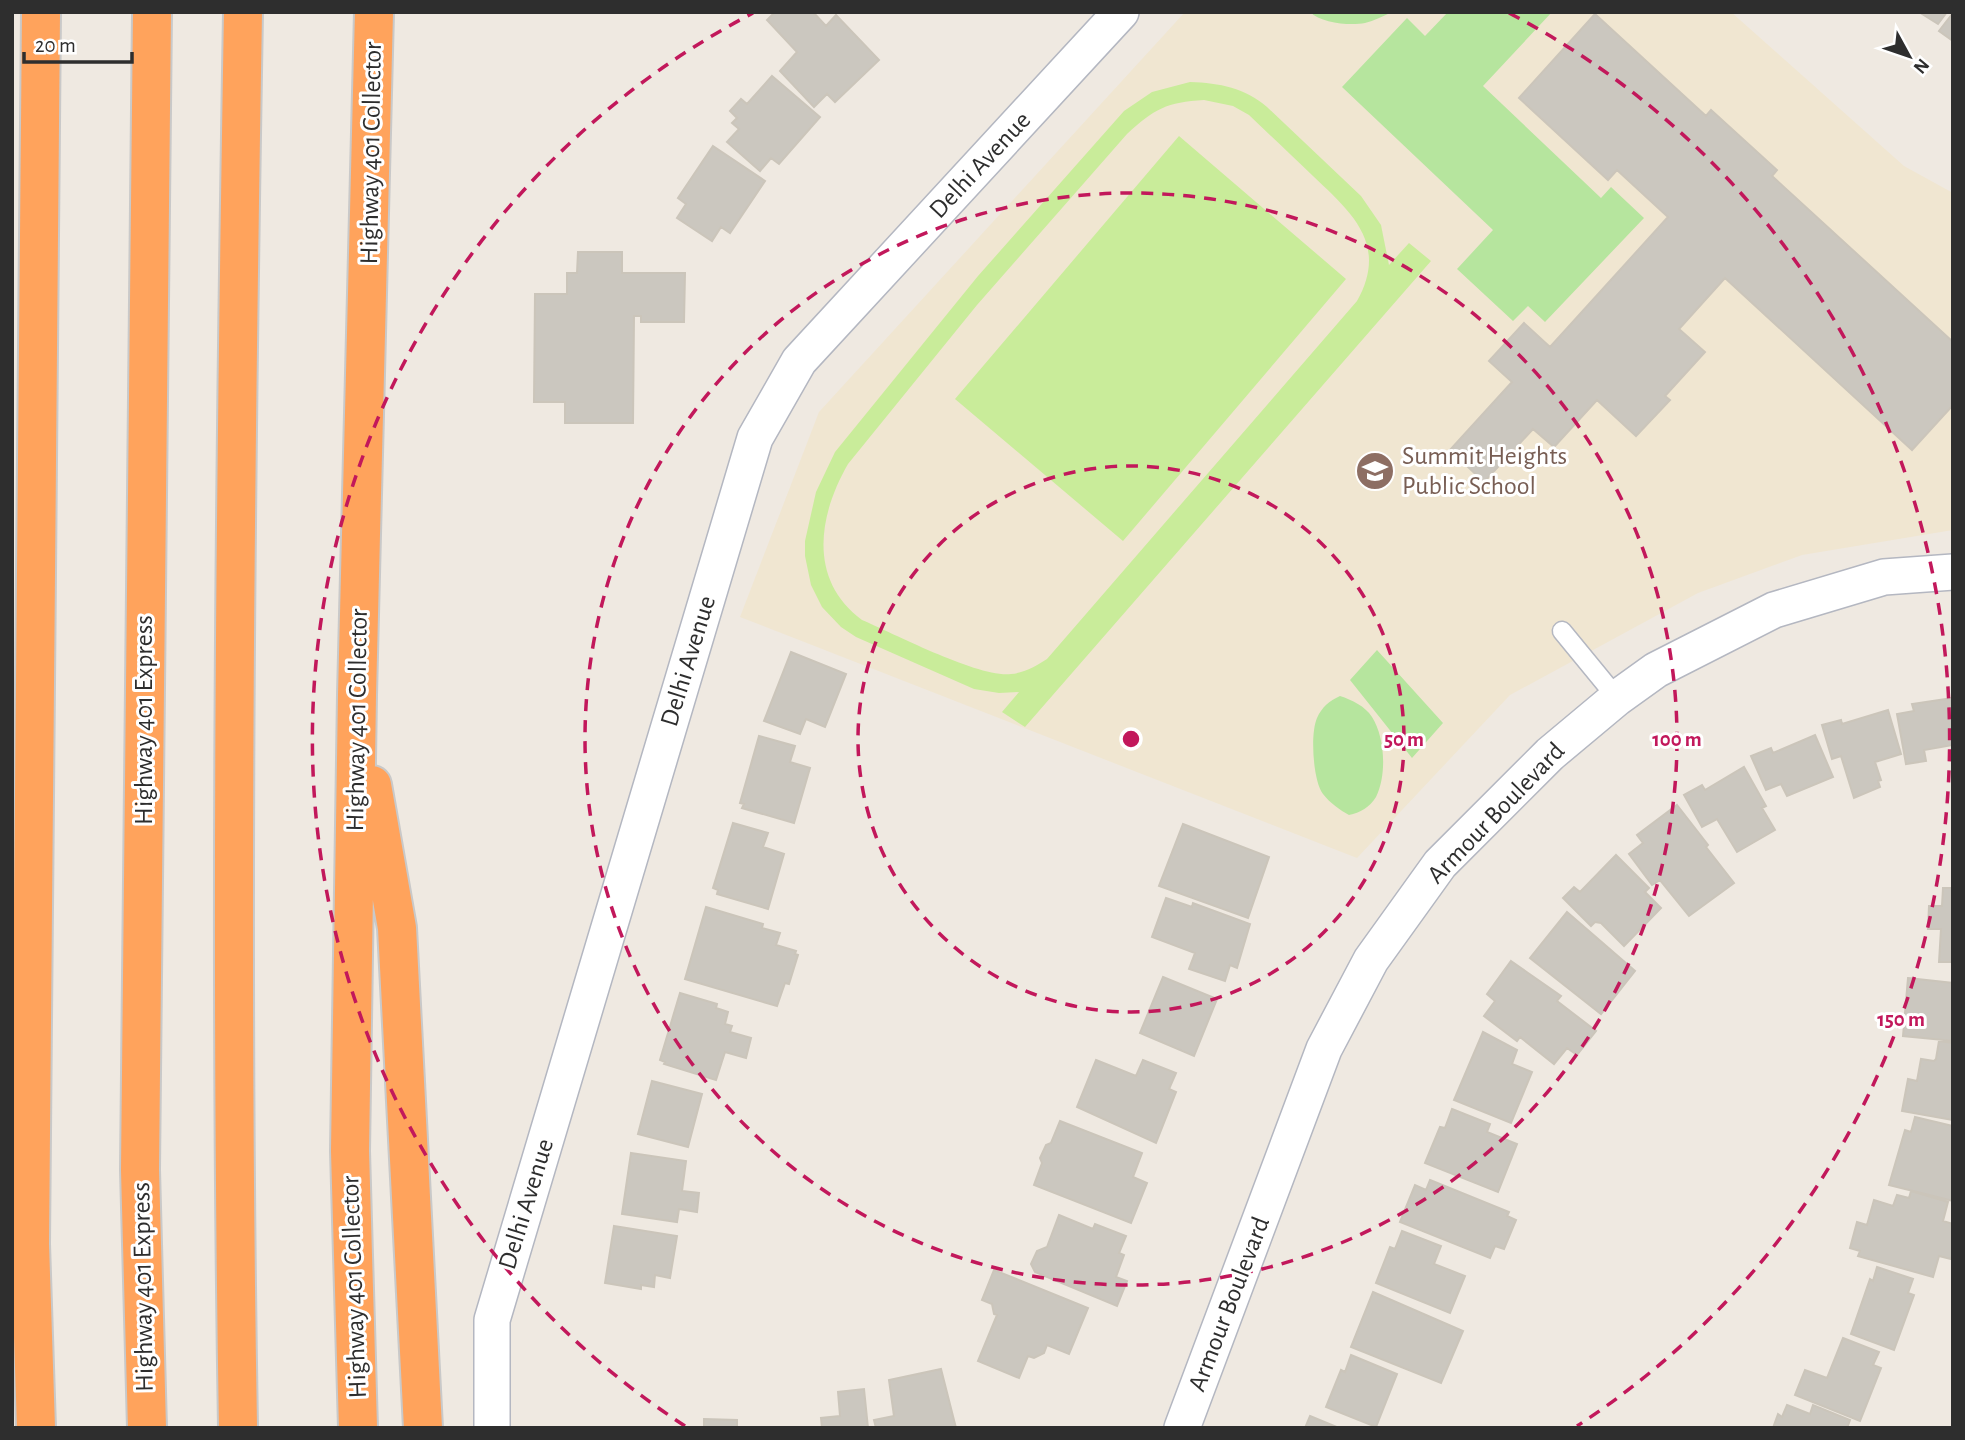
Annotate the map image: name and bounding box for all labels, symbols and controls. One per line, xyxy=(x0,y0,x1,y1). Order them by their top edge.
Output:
scale bar xyxy=(24,21,133,65)
north arrow xyxy=(1874,21,1944,91)
text: 20 m xyxy=(35,35,76,56)
street label: Highway 401 Collector xyxy=(356,41,386,265)
text: N xyxy=(1909,55,1932,77)
street label: Delhi Avenue xyxy=(924,107,1036,223)
place label: Summit Heights Public School xyxy=(1402,443,1567,499)
school or university icon: Summit Heights Public School xyxy=(1354,450,1396,492)
street label: Delhi Avenue xyxy=(656,593,720,729)
street label: Highway 401 Collector xyxy=(342,608,372,832)
street label: Highway 401 Express xyxy=(131,615,157,825)
centre of rings xyxy=(1119,727,1143,751)
text: 50 m xyxy=(1384,729,1424,750)
text: 100 m xyxy=(1652,729,1702,750)
street label: Armour Boulevard xyxy=(1422,738,1570,888)
text: 150 m xyxy=(1877,1009,1925,1030)
street label: Delhi Avenue xyxy=(494,1136,558,1272)
street label: Highway 401 Collector xyxy=(337,1175,371,1399)
street label: Highway 401 Express xyxy=(128,1182,158,1392)
street label: Armour Boulevard xyxy=(1184,1213,1274,1395)

